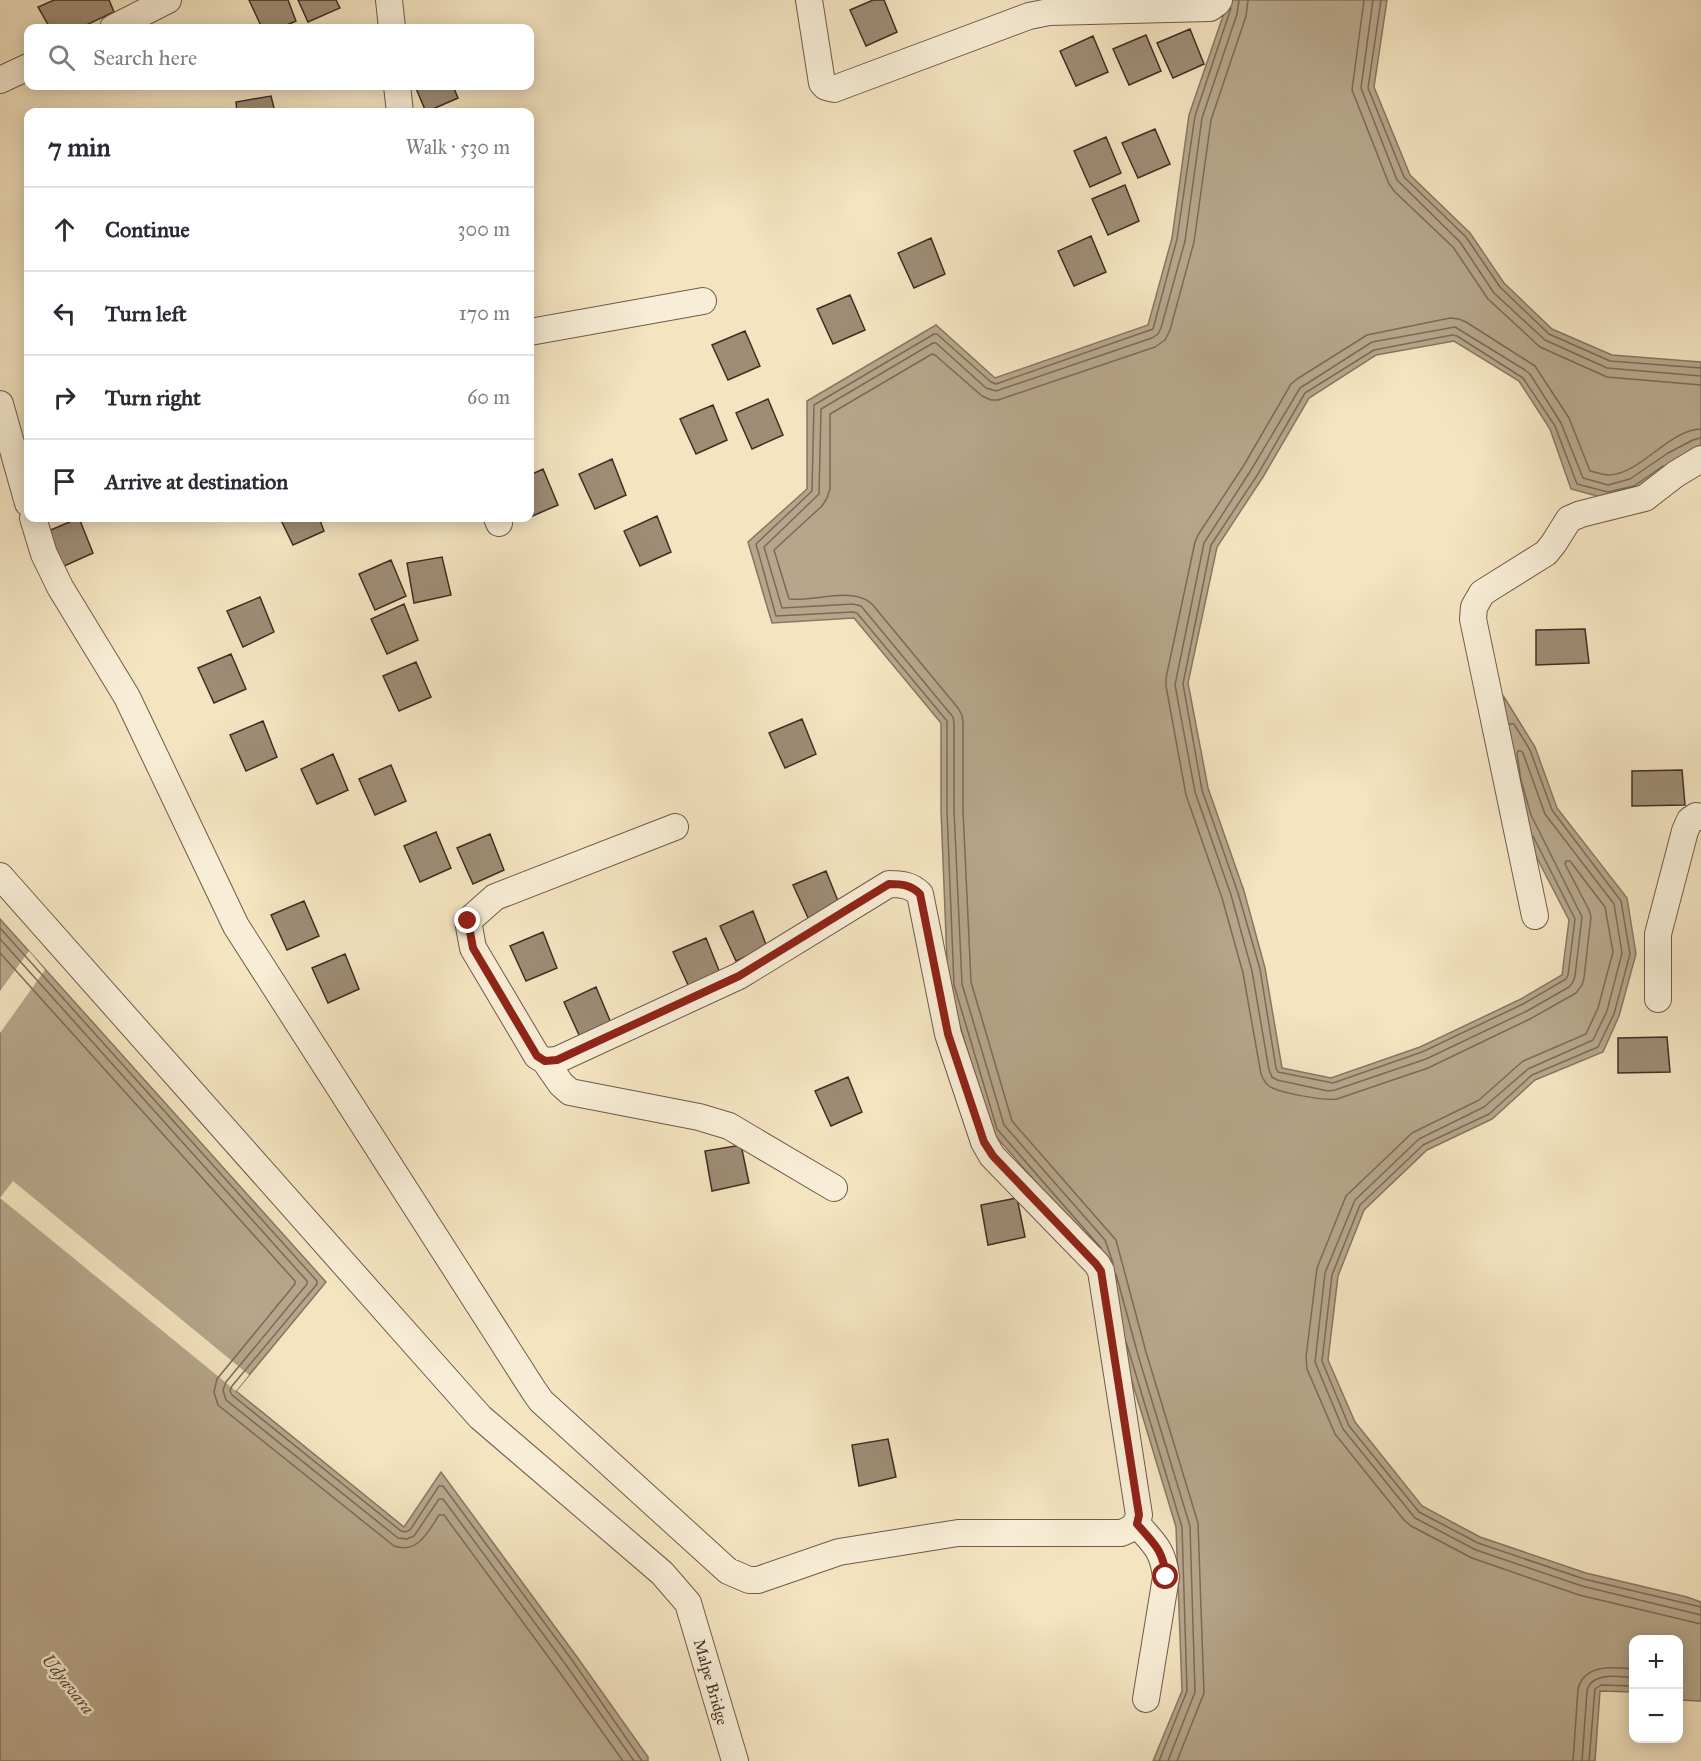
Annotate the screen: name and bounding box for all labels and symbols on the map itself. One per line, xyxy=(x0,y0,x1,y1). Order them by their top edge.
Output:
route end xyxy=(454,907,480,933)
route start xyxy=(1152,1563,1178,1589)
street label: Malpe Bridge xyxy=(689,1637,732,1728)
water label: Udyavara xyxy=(37,1649,99,1719)

